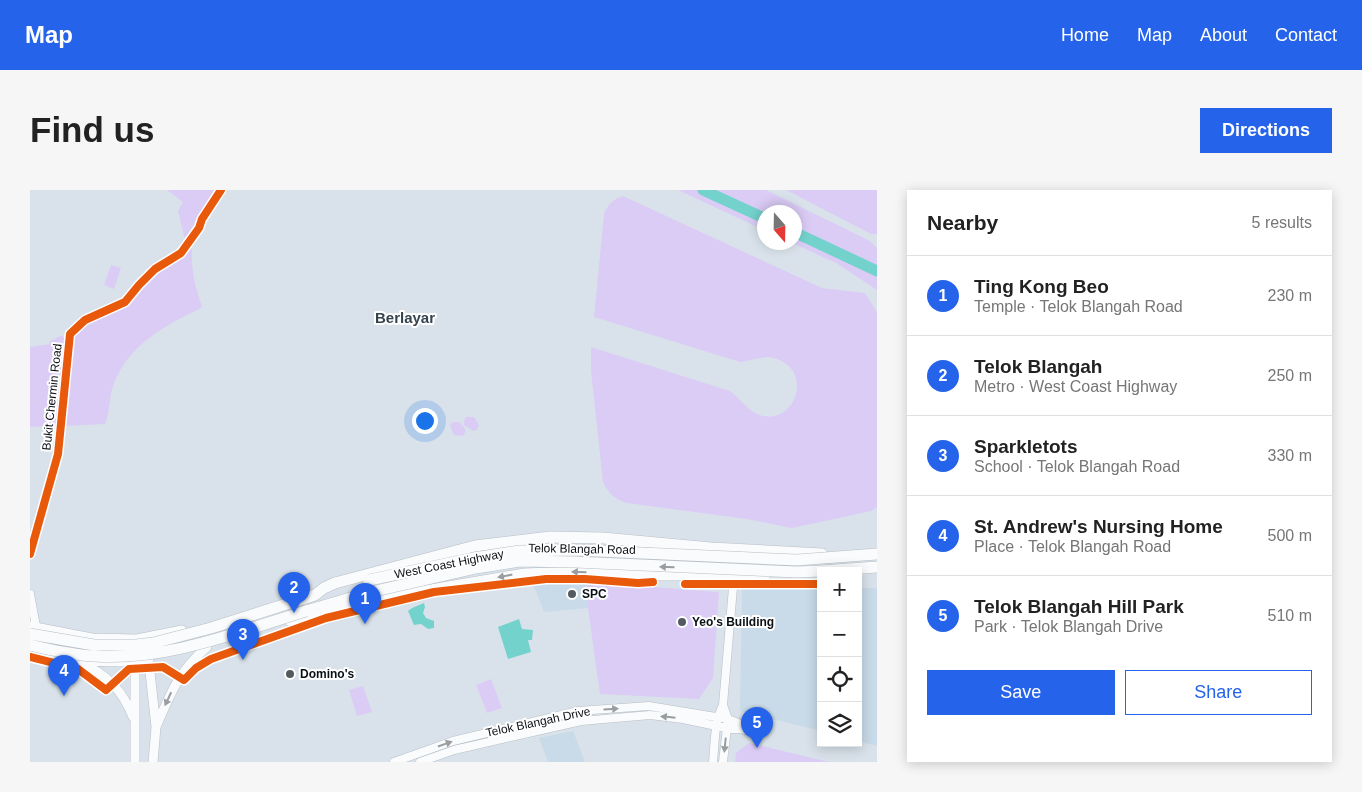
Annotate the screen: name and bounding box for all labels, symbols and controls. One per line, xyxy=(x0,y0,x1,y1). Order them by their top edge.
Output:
text: Map xyxy=(25,21,73,48)
text: Home xyxy=(1061,25,1109,45)
text: Map xyxy=(1137,25,1172,45)
text: About xyxy=(1200,25,1247,45)
text: Contact xyxy=(1275,25,1337,45)
button: Directions xyxy=(1200,108,1332,153)
text: Find us xyxy=(30,110,154,149)
north arrow xyxy=(757,205,802,250)
text: Nearby xyxy=(927,211,998,234)
text: 5 results xyxy=(1252,214,1312,231)
text: Ting Kong Beo xyxy=(974,276,1109,297)
text: 1 xyxy=(939,287,947,304)
text: 230 m xyxy=(1268,287,1312,304)
text: Temple · Telok Blangah Road xyxy=(974,298,1183,315)
district label: Berlayar xyxy=(375,309,435,326)
street label: Bukit Chermin Road xyxy=(39,343,65,451)
text: Telok Blangah xyxy=(974,356,1102,377)
text: 2 xyxy=(939,367,947,384)
text: 250 m xyxy=(1268,367,1312,384)
text: Metro · West Coast Highway xyxy=(974,378,1177,395)
your location xyxy=(412,408,438,434)
text: Sparkletots xyxy=(974,436,1077,457)
text: 3 xyxy=(939,447,947,464)
text: 330 m xyxy=(1268,447,1312,464)
text: School · Telok Blangah Road xyxy=(974,458,1180,475)
text: St. Andrew's Nursing Home xyxy=(974,516,1223,537)
text: 4 xyxy=(939,527,947,544)
text: 500 m xyxy=(1268,527,1312,544)
text: Place · Telok Blangah Road xyxy=(974,538,1171,555)
street label: Telok Blangah Road xyxy=(528,541,636,557)
street label: West Coast Highway xyxy=(393,547,505,581)
one-way arrow xyxy=(659,562,675,570)
one-way arrow xyxy=(571,567,587,575)
map controls xyxy=(817,567,862,747)
button: + xyxy=(817,567,862,612)
pin: 2 xyxy=(278,572,310,613)
one-way arrow xyxy=(496,573,512,581)
pin: 1 xyxy=(349,583,381,624)
place label: SPC xyxy=(582,587,607,601)
marker: SPC xyxy=(566,588,578,600)
text: Telok Blangah Hill Park xyxy=(974,596,1184,617)
text: 5 xyxy=(939,607,947,624)
text: 510 m xyxy=(1268,607,1312,624)
button: − xyxy=(817,612,862,657)
place label: Yeo's Building xyxy=(692,615,774,629)
marker: Yeo's Building xyxy=(676,616,688,628)
text: Park · Telok Blangah Drive xyxy=(974,618,1163,635)
pin: 3 xyxy=(227,619,259,660)
pin: 4 xyxy=(48,655,80,696)
button: locate xyxy=(817,657,862,702)
place label: Domino's xyxy=(300,667,355,681)
marker: Domino's xyxy=(284,668,296,680)
button: Save xyxy=(927,670,1115,715)
button: Share xyxy=(1125,670,1312,715)
one-way arrow xyxy=(164,692,172,706)
button: layers xyxy=(817,702,862,747)
street label: Telok Blangah Drive xyxy=(484,704,592,740)
one-way arrow xyxy=(603,704,619,712)
pin: 5 xyxy=(741,707,773,748)
one-way arrow xyxy=(660,713,676,721)
one-way arrow xyxy=(721,737,729,753)
one-way arrow xyxy=(437,740,452,747)

